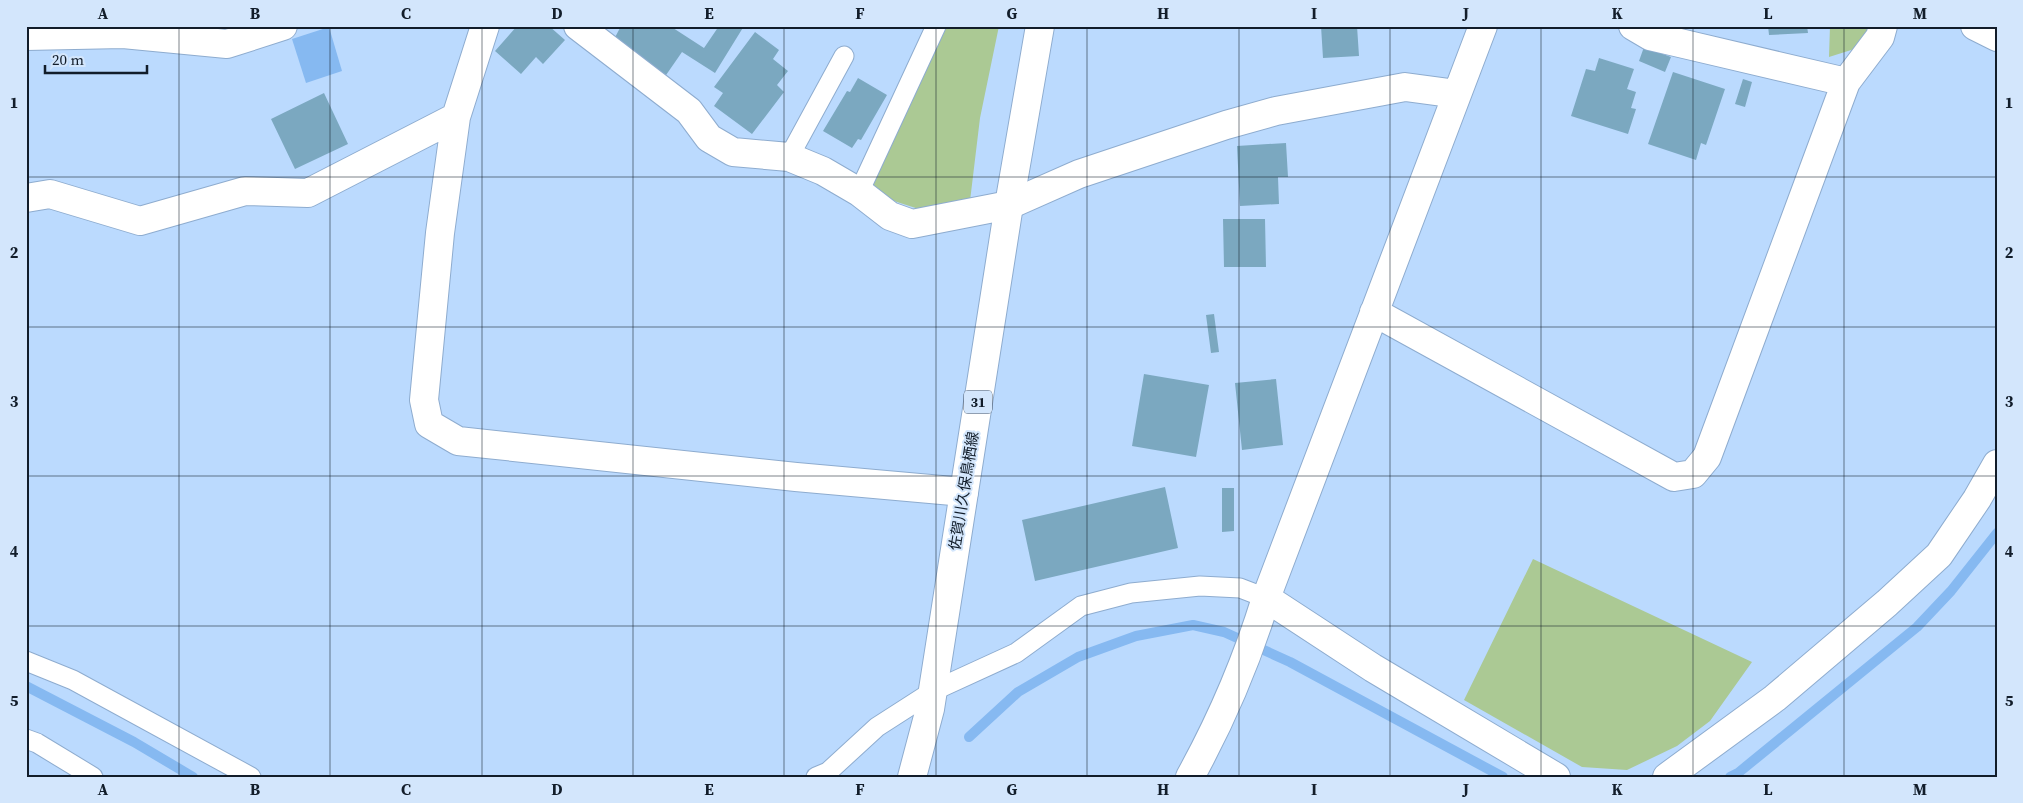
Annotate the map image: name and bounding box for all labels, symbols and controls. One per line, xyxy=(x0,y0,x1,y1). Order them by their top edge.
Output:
text: A xyxy=(98,2,109,24)
text: B xyxy=(250,2,261,24)
text: C xyxy=(401,2,411,24)
text: D xyxy=(551,2,563,24)
text: E xyxy=(704,2,714,24)
text: F xyxy=(855,2,865,24)
text: G xyxy=(1007,2,1018,24)
text: H xyxy=(1157,2,1169,24)
text: I xyxy=(1311,2,1317,24)
text: J xyxy=(1462,2,1469,24)
text: K xyxy=(1611,2,1623,24)
text: L xyxy=(1763,2,1773,24)
text: M xyxy=(1913,2,1927,24)
scale bar xyxy=(45,42,148,74)
text: 20 m xyxy=(52,49,84,70)
text: 1 xyxy=(10,91,18,113)
text: 1 xyxy=(2005,91,2013,113)
text: 2 xyxy=(10,241,19,263)
text: 2 xyxy=(2005,241,2014,263)
text: 3 xyxy=(10,390,19,412)
text: 3 xyxy=(2005,390,2014,412)
road number: 31 xyxy=(964,391,992,414)
street label: 佐賀川久保鳥栖線 xyxy=(944,430,983,552)
text: 4 xyxy=(10,540,19,562)
text: 4 xyxy=(2005,540,2014,562)
text: 5 xyxy=(10,689,19,711)
text: 5 xyxy=(2005,689,2014,711)
text: A xyxy=(98,778,109,800)
text: B xyxy=(250,778,261,800)
text: C xyxy=(401,778,411,800)
text: D xyxy=(551,778,563,800)
text: E xyxy=(704,778,714,800)
text: F xyxy=(855,778,865,800)
text: G xyxy=(1007,778,1018,800)
text: H xyxy=(1157,778,1169,800)
text: I xyxy=(1311,778,1317,800)
text: J xyxy=(1462,778,1469,800)
text: K xyxy=(1611,778,1623,800)
text: L xyxy=(1763,778,1773,800)
text: M xyxy=(1913,778,1927,800)

